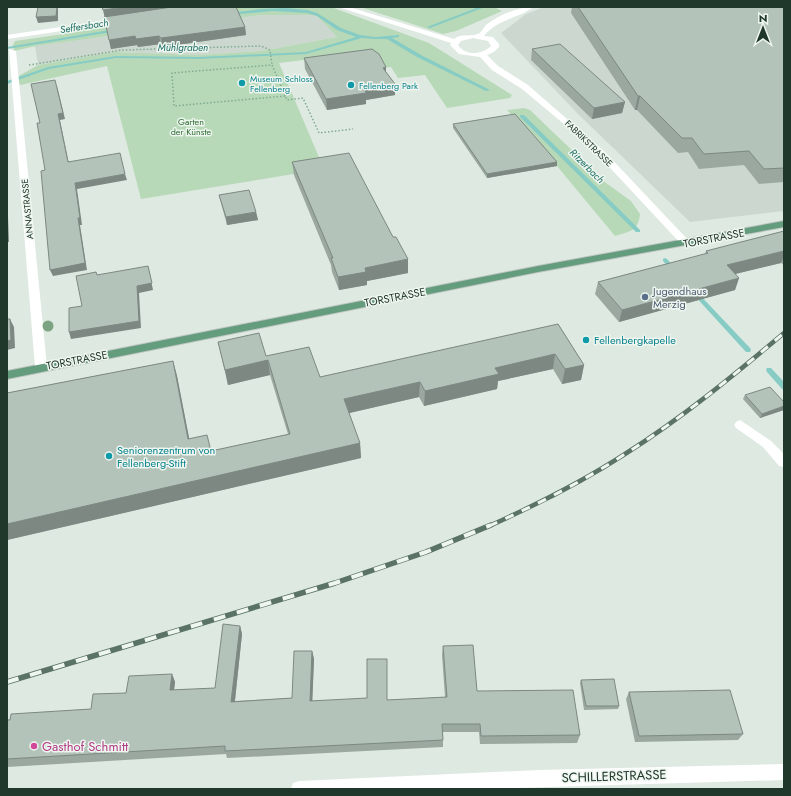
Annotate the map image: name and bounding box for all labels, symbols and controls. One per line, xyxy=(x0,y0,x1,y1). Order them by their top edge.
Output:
north arrow xyxy=(743,8,783,48)
text: N xyxy=(759,10,767,26)
water label: Seffersbach xyxy=(59,15,109,37)
water label: Mühlgraben xyxy=(158,40,208,55)
place label: Museum Schloss Fellenberg xyxy=(250,72,313,95)
marker: Museum Schloss Fellenberg xyxy=(237,78,247,88)
place label: Fellenberg Park xyxy=(359,79,418,92)
marker: Fellenberg Park xyxy=(346,80,356,90)
park label: Garten der Künste xyxy=(171,115,212,138)
street label: FABRIKSTRASSE xyxy=(562,117,616,169)
water label: Ritzerbach xyxy=(566,145,608,187)
street label: ANNASTRASSE xyxy=(18,178,36,240)
street label: TORSTRASSE xyxy=(682,224,746,252)
street label: TORSTRASSE xyxy=(363,283,427,311)
place label: Jugendhaus Merzig xyxy=(651,283,707,312)
marker: Jugendhaus Merzig xyxy=(640,292,650,302)
place label: Fellenbergkapelle xyxy=(594,332,676,348)
marker: Fellenbergkapelle xyxy=(581,335,591,345)
street label: TORSTRASSE xyxy=(45,346,109,374)
place label: Seniorenzentrum von Fellenberg-Stift xyxy=(117,442,215,471)
marker: Seniorenzentrum von Fellenberg-Stift xyxy=(104,451,114,461)
place label: Gasthof Schmitt xyxy=(42,737,129,756)
marker: Gasthof Schmitt xyxy=(29,741,39,751)
street label: SCHILLERSTRASSE xyxy=(561,765,667,787)

